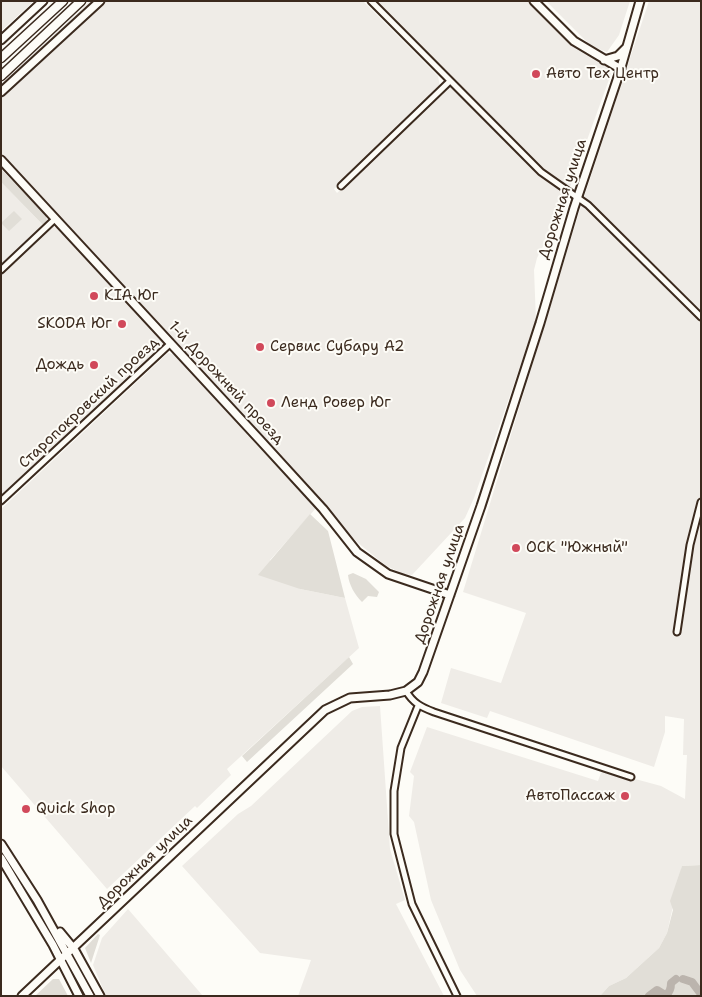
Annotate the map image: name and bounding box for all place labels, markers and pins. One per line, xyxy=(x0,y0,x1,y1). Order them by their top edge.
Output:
place label: Авто Тех Центр xyxy=(546,65,659,83)
marker: Авто Тех Центр xyxy=(530,68,542,80)
place label: KIA Юг xyxy=(104,287,158,305)
marker: KIA Юг xyxy=(88,290,100,302)
place label: SKODA Юг xyxy=(37,315,112,333)
marker: SKODA Юг xyxy=(116,318,128,330)
place label: Сервис Субару А2 xyxy=(270,338,404,356)
marker: Сервис Субару А2 xyxy=(254,341,266,353)
place label: Дождь xyxy=(36,356,84,374)
marker: Дождь xyxy=(88,359,100,371)
place label: Ленд Ровер Юг xyxy=(281,394,391,412)
marker: Ленд Ровер Юг xyxy=(265,397,277,409)
place label: ОСК "Южный" xyxy=(526,539,628,557)
marker: ОСК "Южный" xyxy=(510,542,522,554)
place label: АвтоПассаж xyxy=(526,787,615,805)
marker: АвтоПассаж xyxy=(619,790,631,802)
place label: Quick Shop xyxy=(36,800,115,818)
marker: Quick Shop xyxy=(20,803,32,815)

